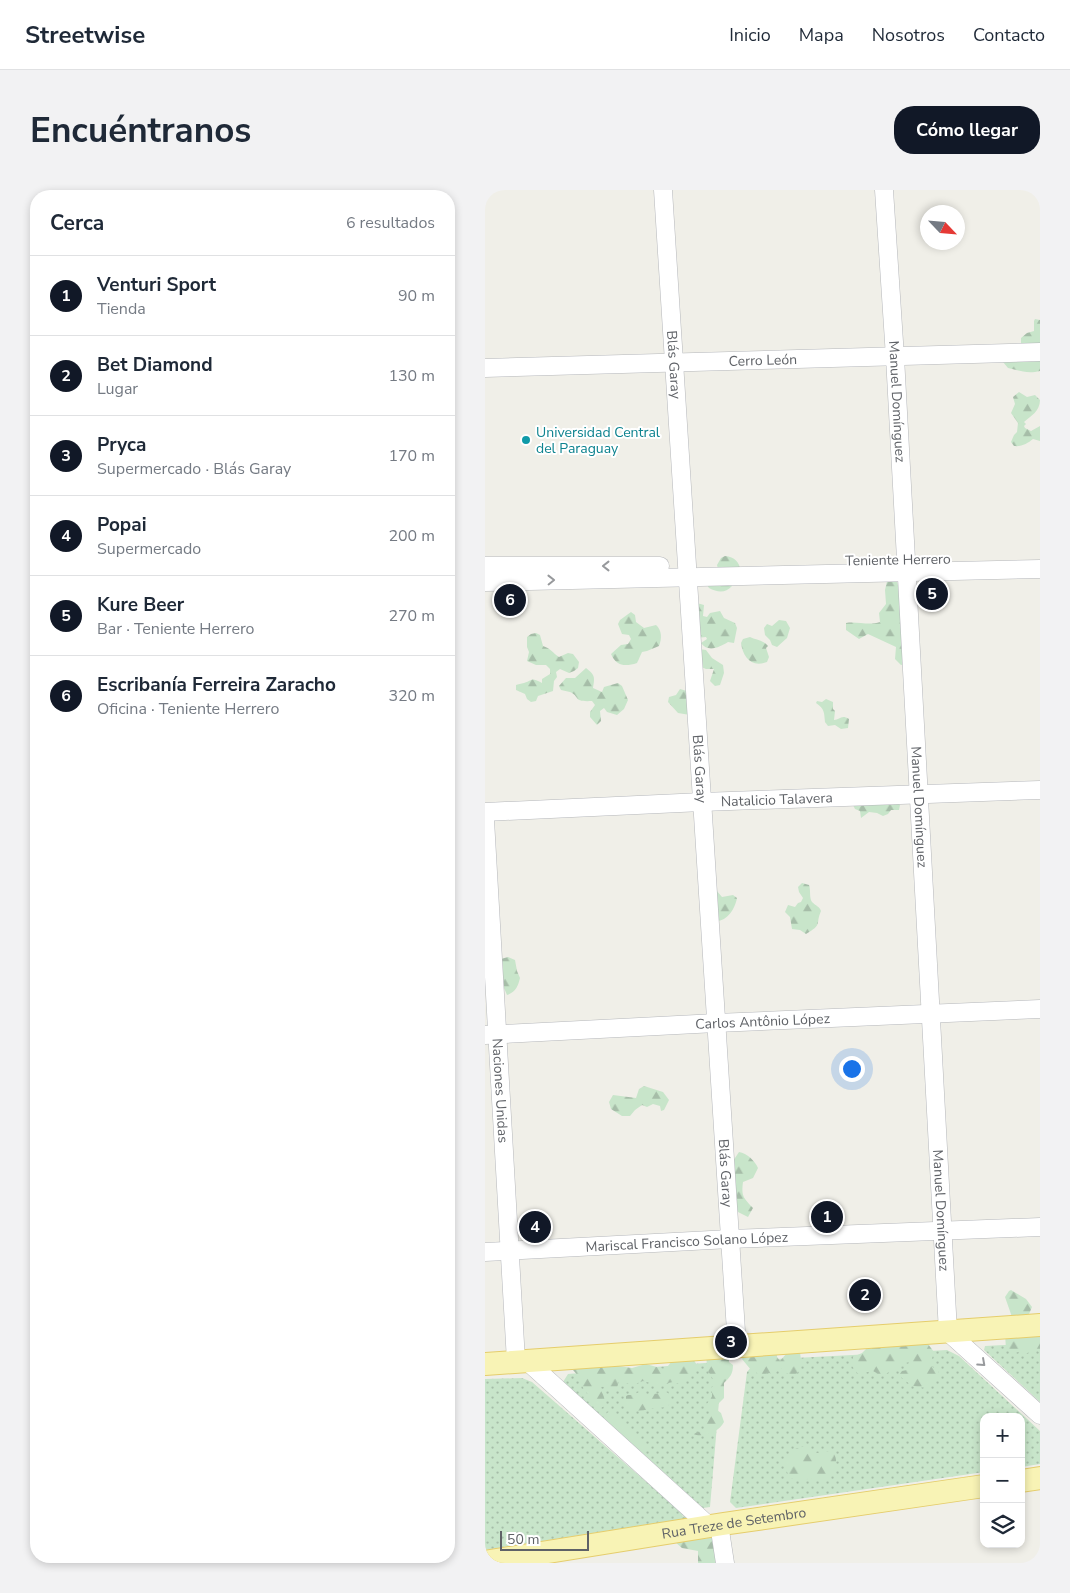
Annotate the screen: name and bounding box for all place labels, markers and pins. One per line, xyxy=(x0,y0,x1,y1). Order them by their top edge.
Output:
place label: Universidad Central del Paraguay xyxy=(536,423,661,458)
marker: Universidad Central del Paraguay xyxy=(520,434,532,446)
pin: 5 xyxy=(916,575,948,613)
pin: 6 xyxy=(494,581,526,619)
pin: 1 xyxy=(811,1198,843,1236)
pin: 4 xyxy=(519,1208,551,1246)
pin: 2 xyxy=(849,1276,881,1314)
pin: 3 xyxy=(715,1323,747,1361)

